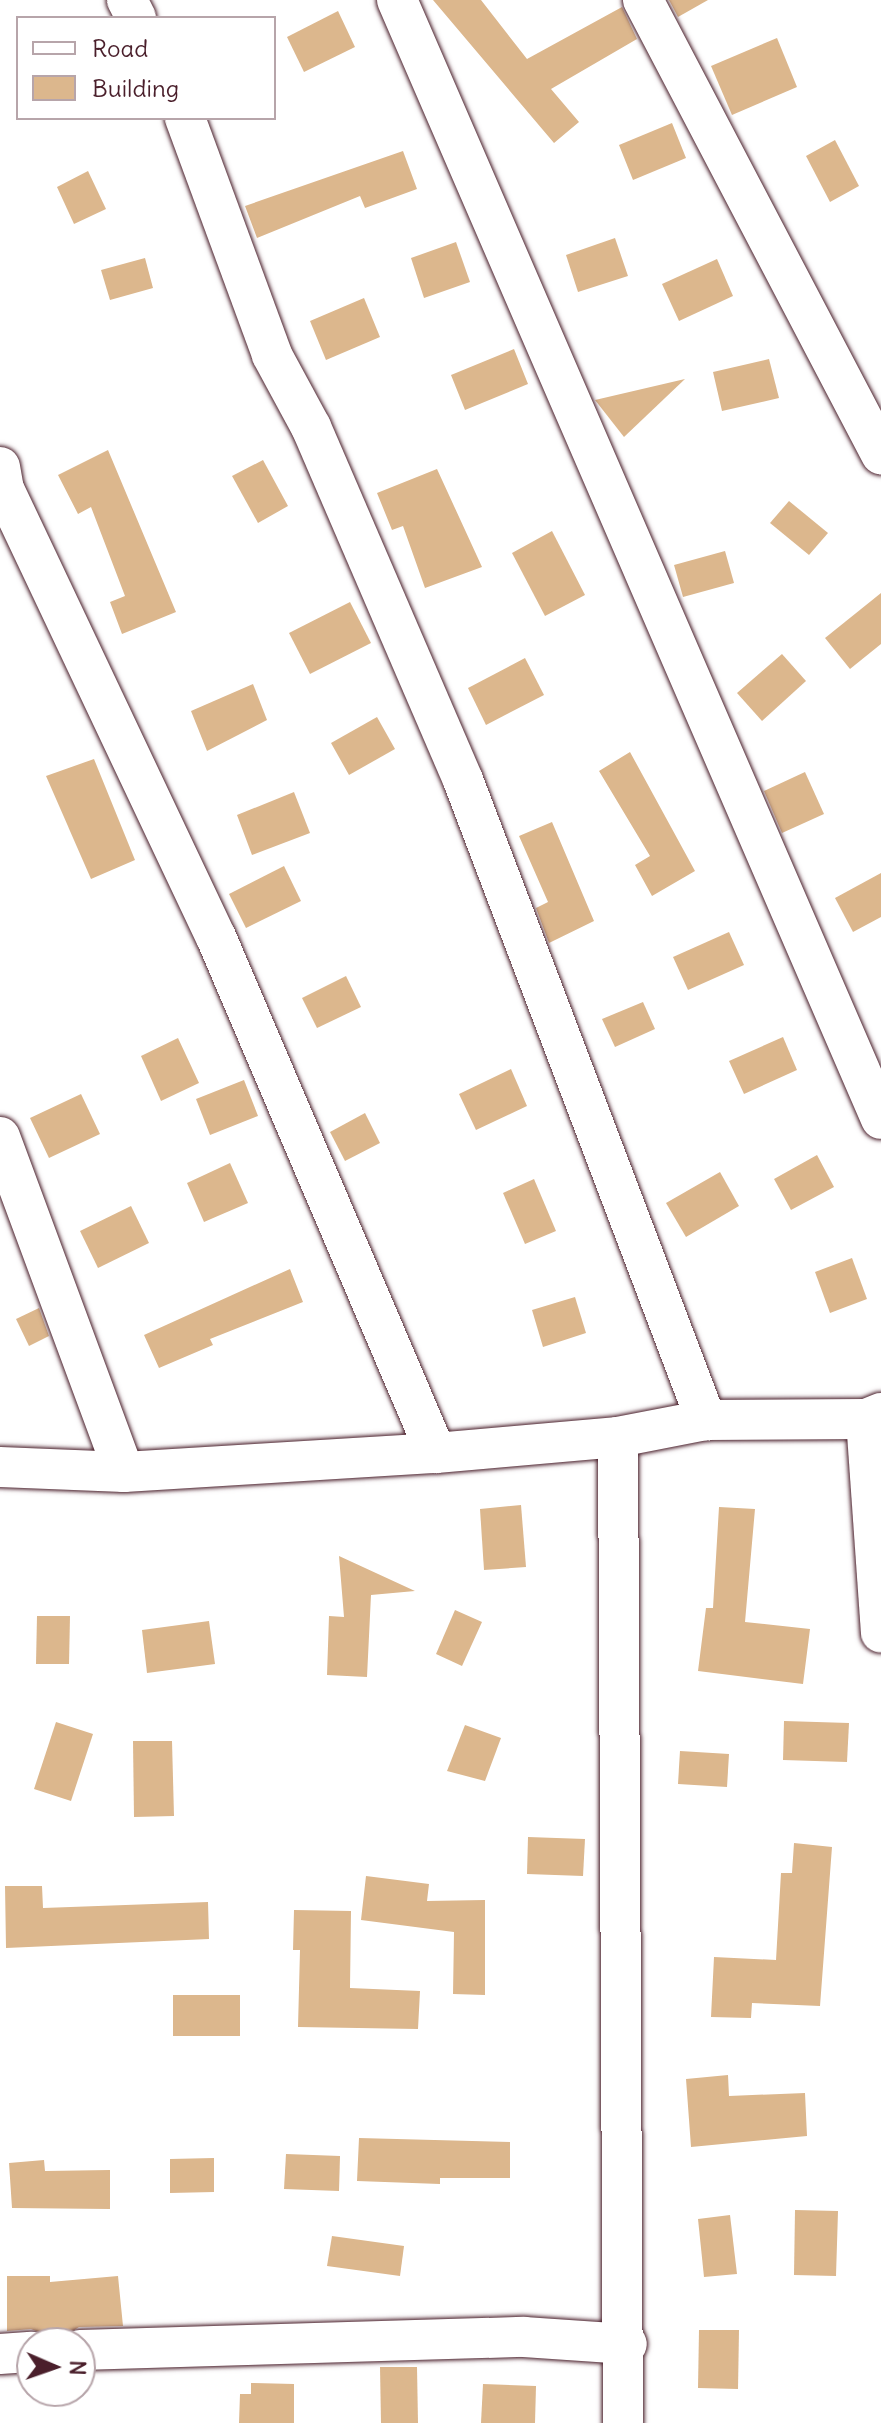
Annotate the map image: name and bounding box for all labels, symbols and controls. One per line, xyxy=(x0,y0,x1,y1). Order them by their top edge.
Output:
legend xyxy=(16,16,276,120)
text: Road xyxy=(92,33,148,63)
text: Building xyxy=(92,73,179,103)
north arrow xyxy=(16,2327,96,2407)
text: N xyxy=(64,2360,92,2376)

